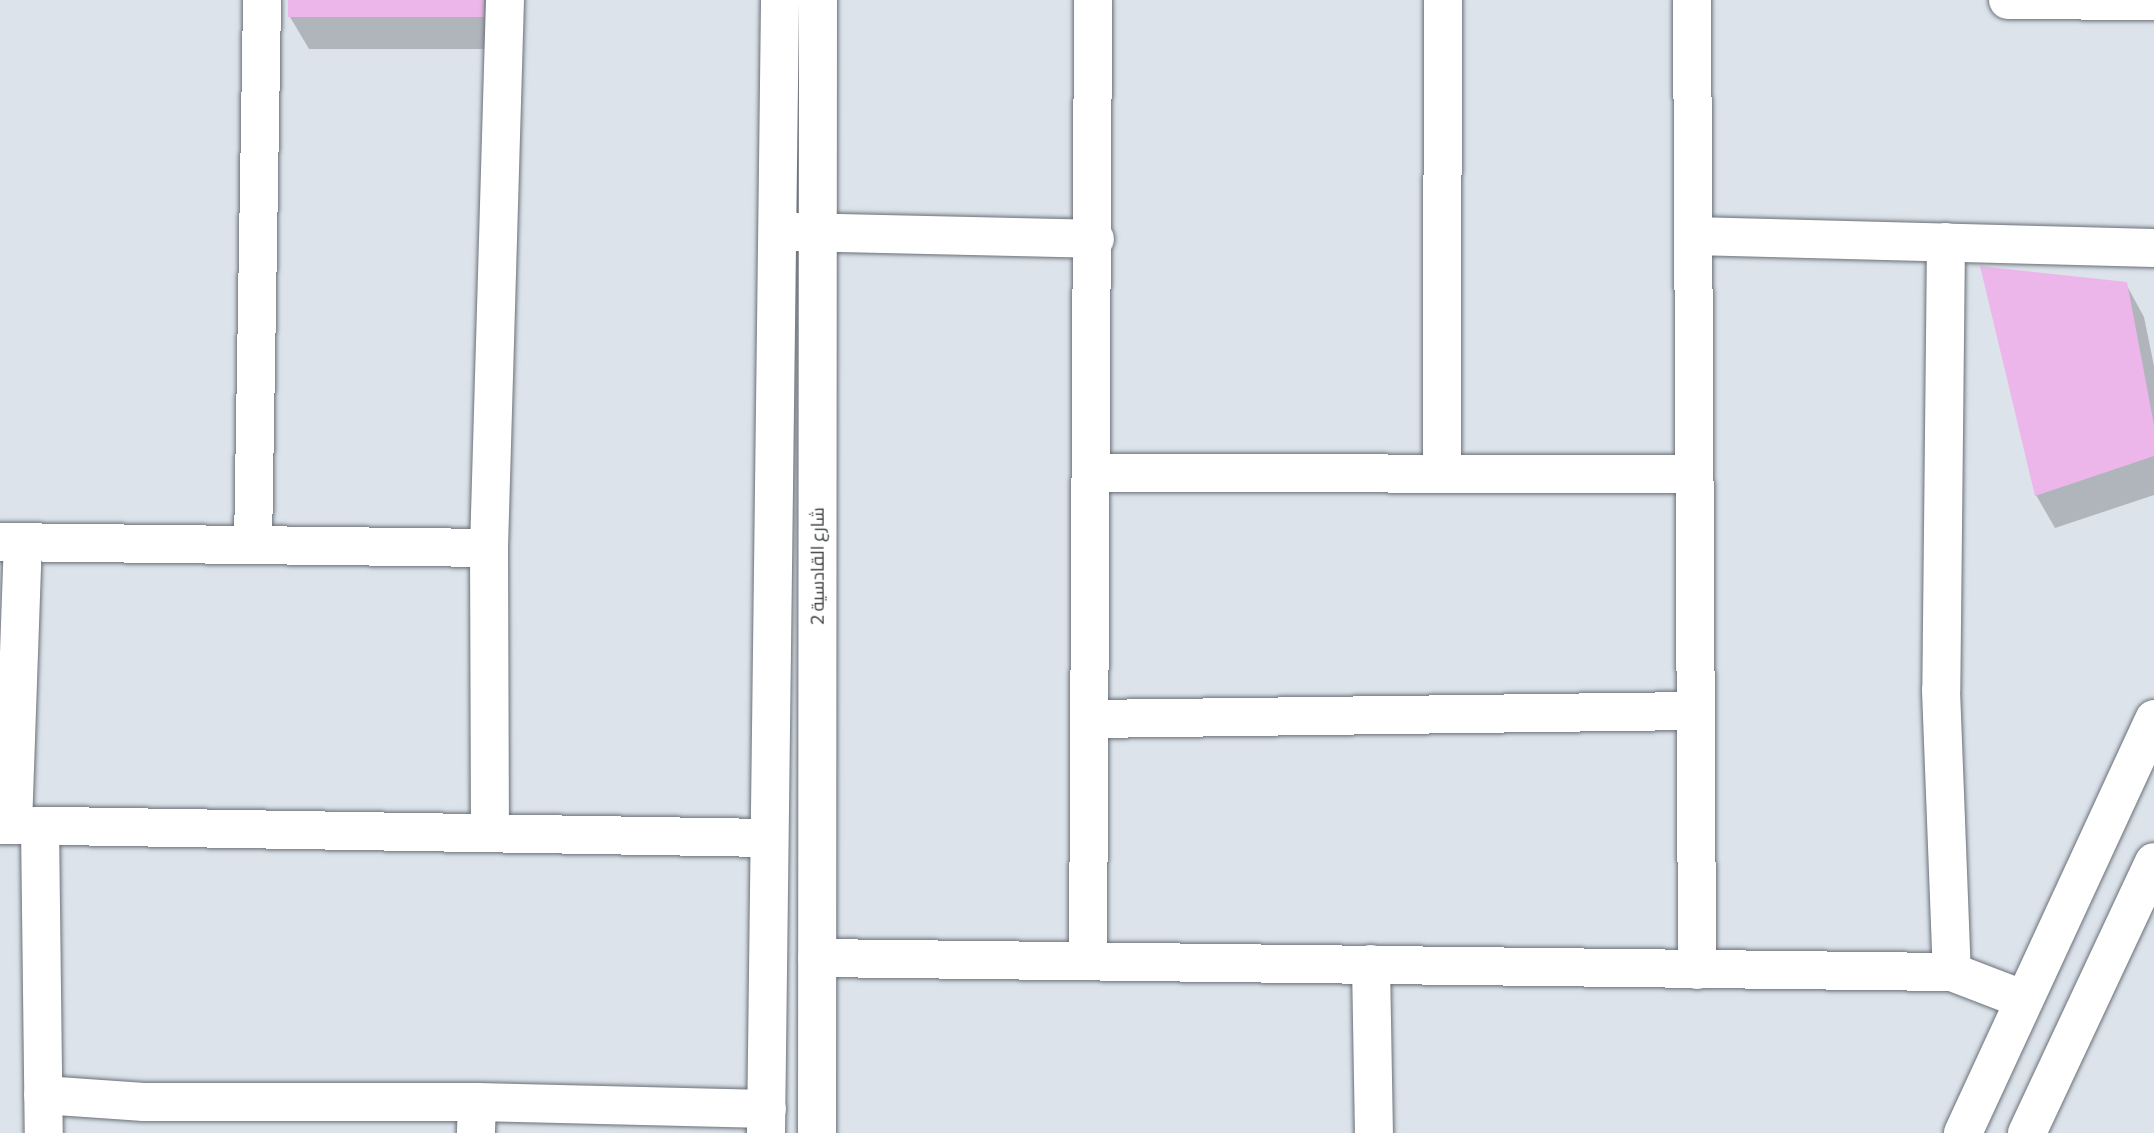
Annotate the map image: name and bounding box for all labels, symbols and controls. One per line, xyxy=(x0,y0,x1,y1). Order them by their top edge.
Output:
street label: شارع القادسية 2 xyxy=(806,507,828,625)

